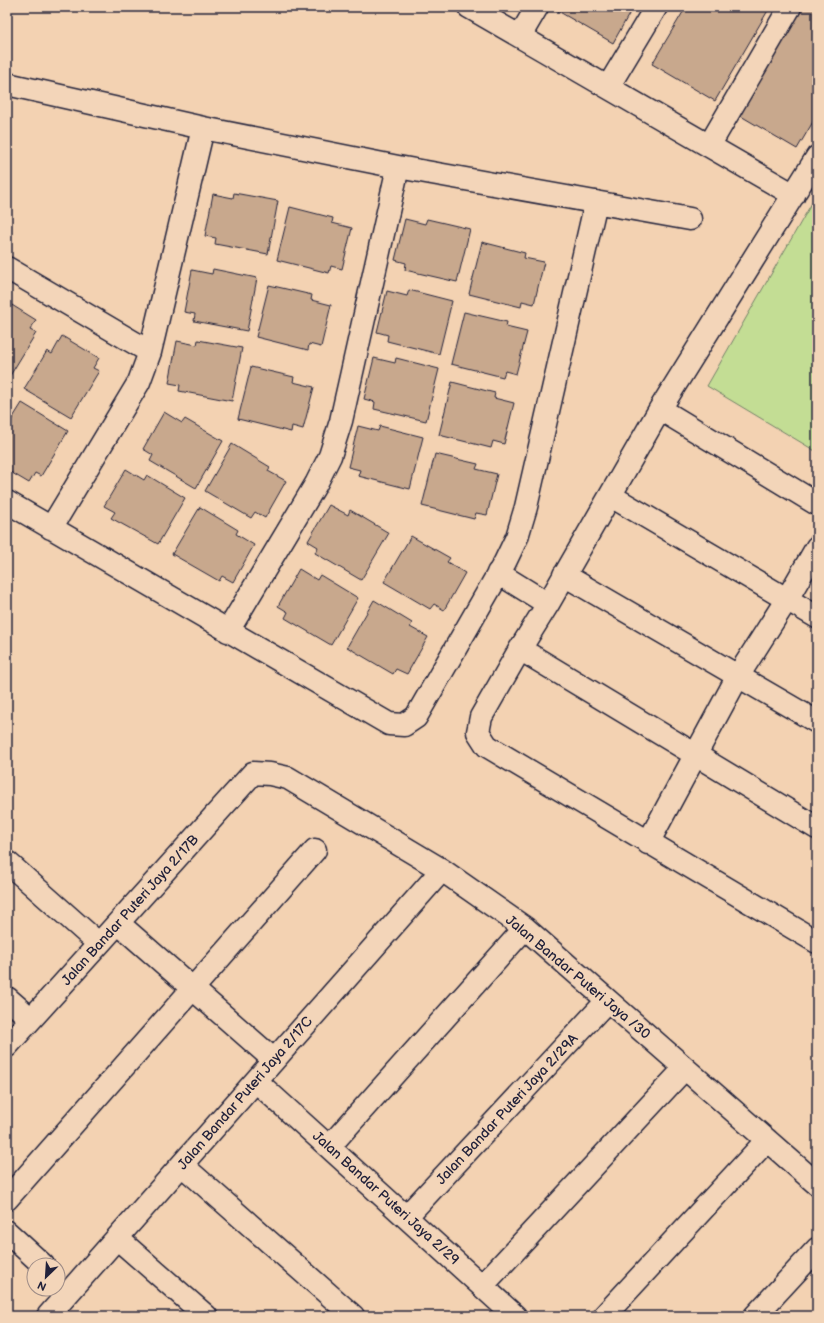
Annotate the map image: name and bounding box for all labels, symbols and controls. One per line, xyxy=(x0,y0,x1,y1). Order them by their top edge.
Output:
street label: Jalan Bandar Puteri Jaya 2/17B xyxy=(58,831,202,989)
street label: Jalan Bandar Puteri Jaya /30 xyxy=(502,911,654,1043)
street label: Jalan Bandar Puteri Jaya 2/17C xyxy=(174,1013,316,1173)
street label: Jalan Bandar Puteri Jaya 2/29A xyxy=(433,1030,582,1188)
street label: Jalan Bandar Puteri Jaya 2/29 xyxy=(309,1128,463,1268)
north arrow xyxy=(26,1257,66,1297)
text: N xyxy=(35,1278,48,1293)

